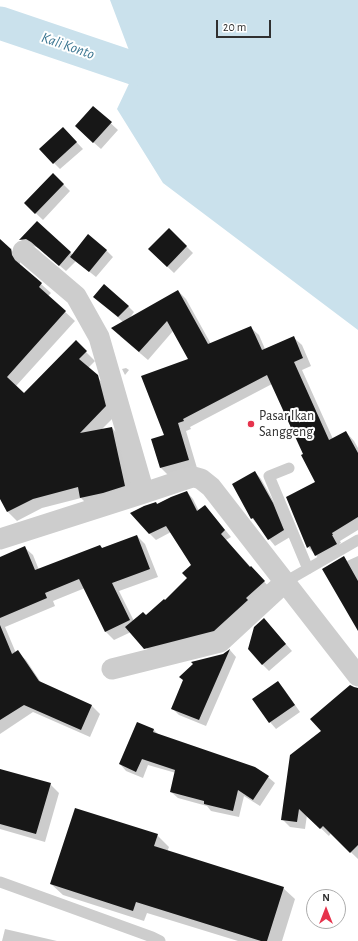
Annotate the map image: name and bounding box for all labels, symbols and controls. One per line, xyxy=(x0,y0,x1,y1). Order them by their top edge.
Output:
scale bar xyxy=(218,12,273,38)
text: 20 m xyxy=(223,21,246,33)
water label: Kali Konto xyxy=(39,29,97,63)
place label: Pasar Ikan Sanggeng xyxy=(259,408,314,440)
marker: Pasar Ikan Sanggeng xyxy=(246,419,256,429)
north arrow xyxy=(306,889,346,929)
text: N xyxy=(322,892,330,903)

